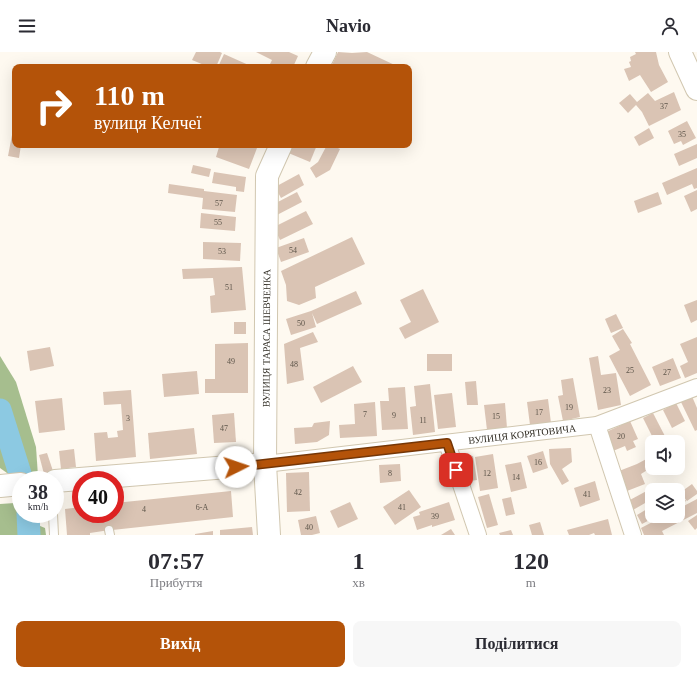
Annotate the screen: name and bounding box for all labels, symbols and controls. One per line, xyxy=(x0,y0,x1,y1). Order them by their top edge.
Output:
icon: menu xyxy=(16,15,38,37)
icon: person xyxy=(659,15,681,37)
text: Navio xyxy=(326,16,371,36)
icon: right xyxy=(28,80,80,132)
text: 110 m xyxy=(94,80,165,111)
house number: 37 xyxy=(660,102,668,111)
text: вулиця Келчеї xyxy=(94,113,201,133)
house number: 35 xyxy=(678,130,686,139)
house number: 57 xyxy=(215,199,223,208)
house number: 55 xyxy=(214,218,222,227)
house number: 54 xyxy=(289,246,297,255)
house number: 53 xyxy=(218,247,226,256)
street label: ВУЛИЦЯ ТАРАСА ШЕВЧЕНКА xyxy=(260,268,272,407)
house number: 51 xyxy=(225,283,233,292)
house number: 50 xyxy=(297,319,305,328)
house number: 49 xyxy=(227,357,235,366)
house number: 48 xyxy=(290,360,298,369)
house number: 25 xyxy=(626,366,634,375)
house number: 27 xyxy=(663,368,671,377)
house number: 23 xyxy=(603,386,611,395)
house number: 19 xyxy=(565,403,573,412)
house number: 17 xyxy=(535,408,543,417)
house number: 7 xyxy=(363,410,367,419)
house number: 9 xyxy=(392,411,396,420)
house number: 15 xyxy=(492,412,500,421)
house number: 3 xyxy=(126,414,130,423)
house number: 11 xyxy=(419,416,427,425)
street label: ВУЛИЦЯ КОРЯТОВИЧА xyxy=(468,422,577,446)
house number: 47 xyxy=(220,424,228,433)
house number: 20 xyxy=(617,432,625,441)
map controls xyxy=(645,435,685,523)
button: sound xyxy=(645,435,685,475)
position arrow xyxy=(215,446,257,488)
pin xyxy=(439,453,473,487)
house number: 16 xyxy=(534,458,542,467)
icon: arrive xyxy=(445,459,467,481)
house number: 8 xyxy=(388,469,392,478)
house number: 12 xyxy=(483,469,491,478)
speed limit sign: 40 xyxy=(72,471,124,523)
house number: 14 xyxy=(512,473,520,482)
text: 38 xyxy=(28,481,48,503)
button: layers xyxy=(645,483,685,523)
house number: 42 xyxy=(294,488,302,497)
house number: 41 xyxy=(583,490,591,499)
text: km/h xyxy=(28,501,48,512)
house number: 6-А xyxy=(196,503,208,512)
house number: 41 xyxy=(398,503,406,512)
house number: 4 xyxy=(142,505,146,514)
house number: 39 xyxy=(431,512,439,521)
house number: 40 xyxy=(305,523,313,532)
text: 07:57 xyxy=(148,548,204,574)
text: 1 xyxy=(352,548,364,574)
text: 120 xyxy=(513,548,549,574)
text: Прибуття xyxy=(150,575,202,590)
text: хв xyxy=(352,575,365,590)
text: m xyxy=(526,575,536,590)
button: Вихід xyxy=(16,621,345,667)
button: Поділитися xyxy=(353,621,681,667)

